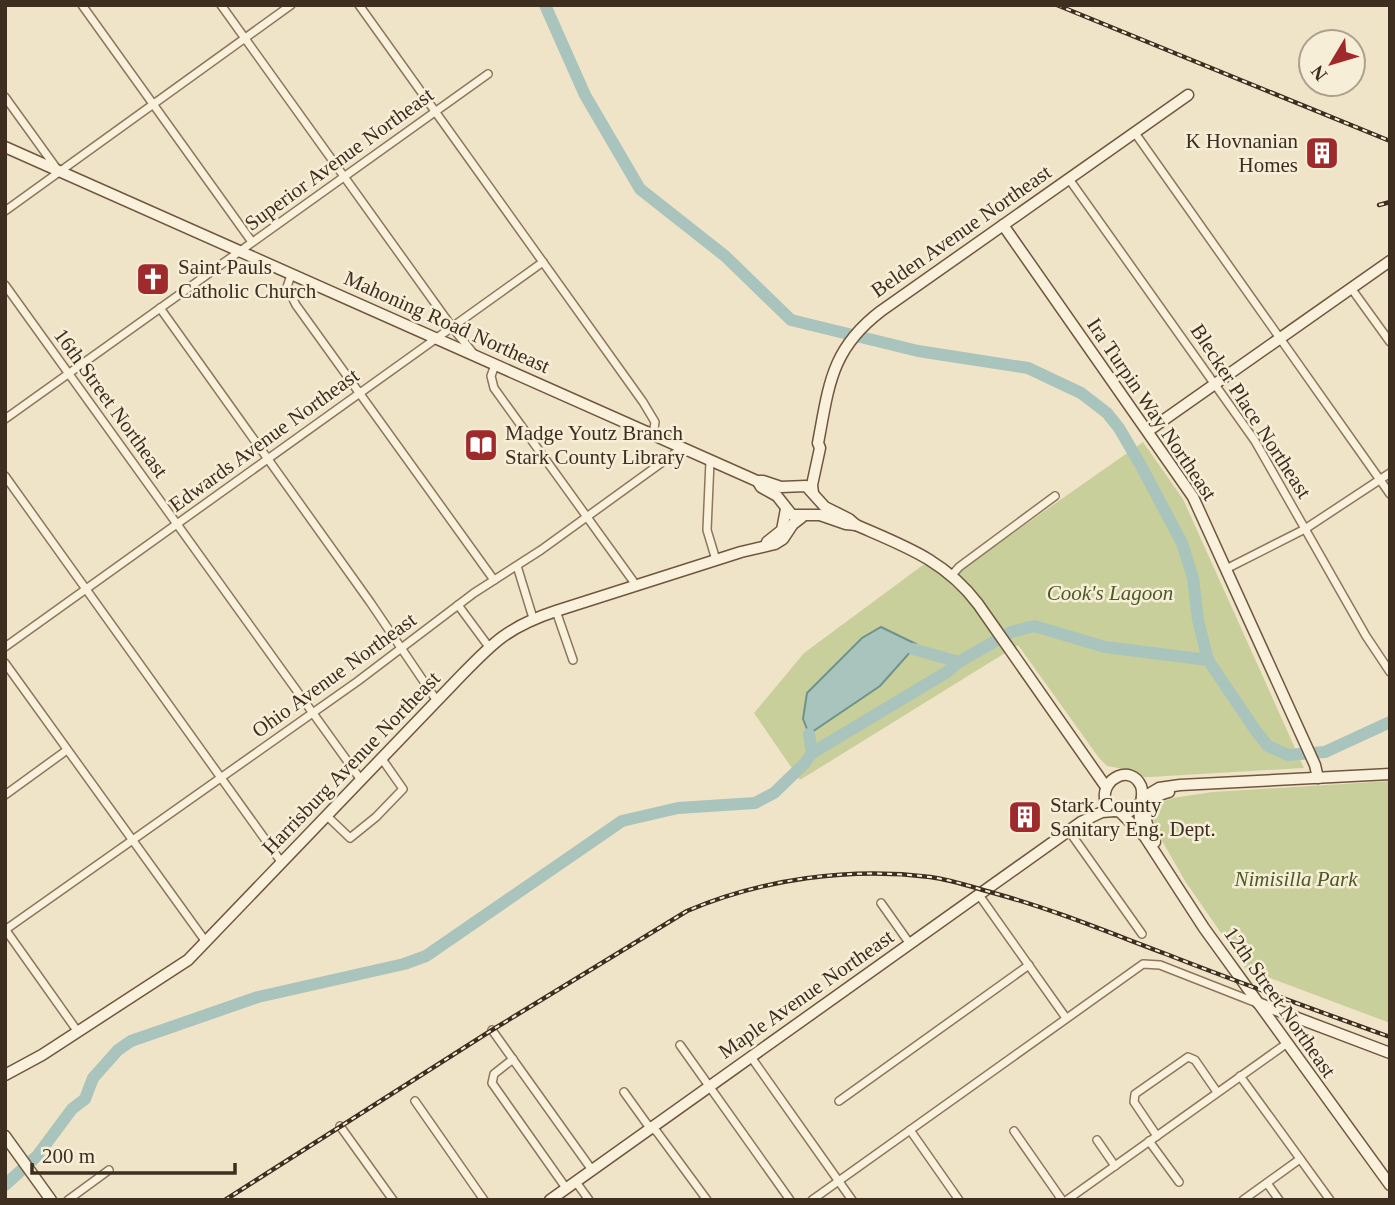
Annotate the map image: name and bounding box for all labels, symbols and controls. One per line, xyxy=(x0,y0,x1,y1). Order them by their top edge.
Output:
north arrow xyxy=(1297,28,1367,98)
text: N xyxy=(1306,61,1331,85)
street label: Superior Avenue Northeast xyxy=(240,82,438,235)
place label: K Hovnanian Homes xyxy=(1185,129,1298,177)
building icon: K Hovnanian Homes xyxy=(1303,134,1341,172)
street label: Belden Avenue Northeast xyxy=(866,160,1056,302)
place label: Saint Pauls Catholic Church xyxy=(178,255,317,303)
church icon: Saint Pauls Catholic Church xyxy=(134,260,172,298)
street label: Mahoning Road Northeast xyxy=(340,266,554,378)
street label: Ira Turpin Way Northeast xyxy=(1082,313,1222,505)
street label: Blecker Place Northeast xyxy=(1186,319,1316,503)
street label: 16th Street Northeast xyxy=(49,324,173,482)
street label: Edwards Avenue Northeast xyxy=(165,363,363,517)
place label: Madge Youtz Branch Stark County Library xyxy=(505,421,685,469)
library icon: Madge Youtz Branch Stark County Library xyxy=(462,426,500,464)
park label: Cook's Lagoon xyxy=(1047,581,1173,605)
street label: Ohio Avenue Northeast xyxy=(247,607,421,743)
street label: Harrisburg Avenue Northeast xyxy=(257,666,445,860)
place label: Stark County Sanitary Eng. Dept. xyxy=(1050,793,1216,841)
building icon: Stark County Sanitary Eng. Dept. xyxy=(1006,798,1044,836)
park label: Nimisilla Park xyxy=(1233,867,1358,891)
street label: 12th Street Northeast xyxy=(1219,922,1341,1082)
street label: Maple Avenue Northeast xyxy=(714,924,898,1064)
scale bar xyxy=(32,1132,234,1176)
text: 200 m xyxy=(42,1144,95,1168)

